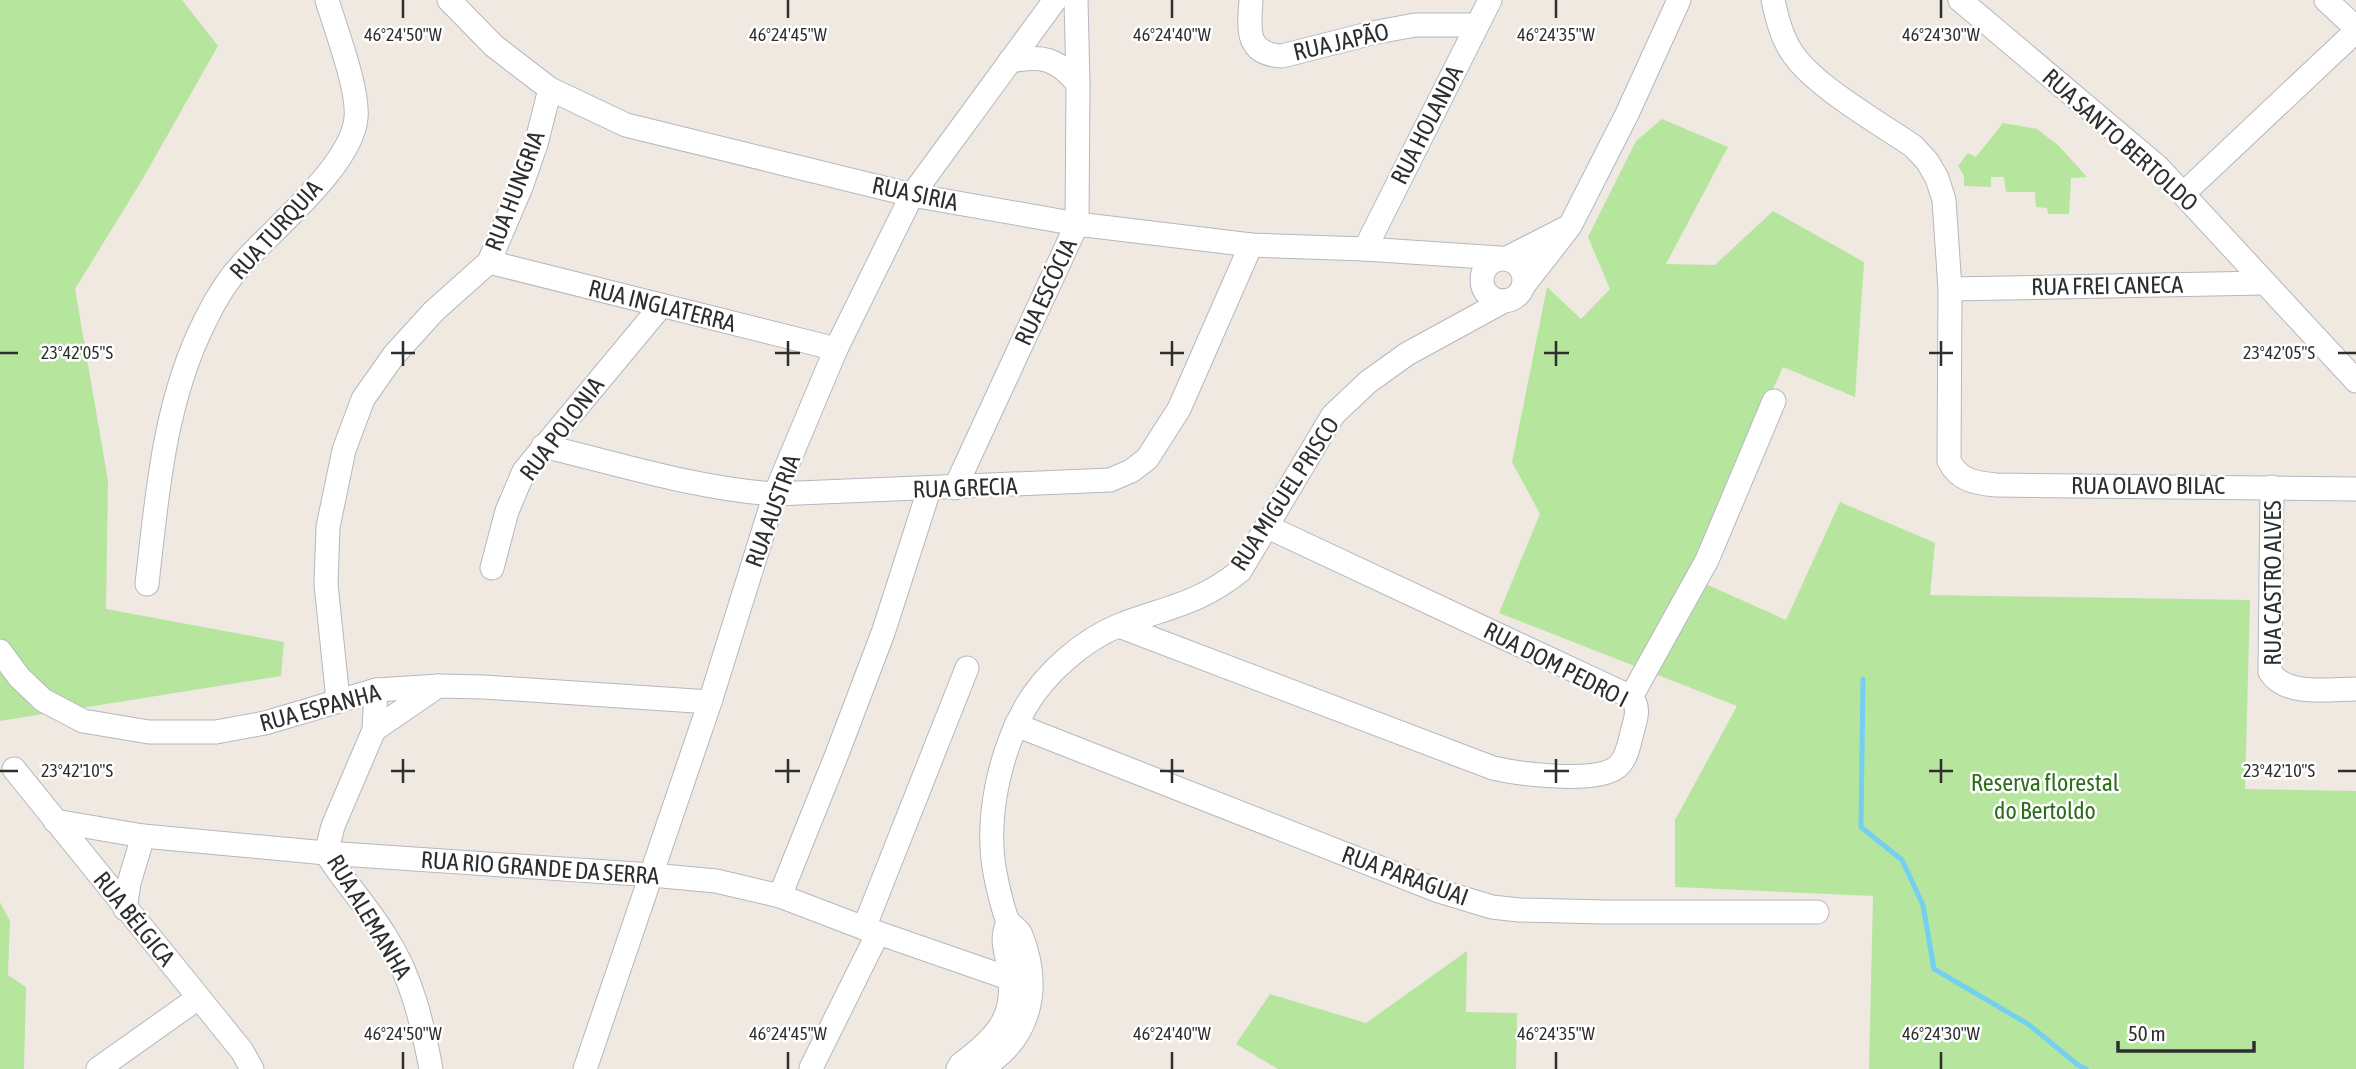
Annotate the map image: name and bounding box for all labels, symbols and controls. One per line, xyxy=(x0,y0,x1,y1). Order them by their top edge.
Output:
street label: RUA JAPÃO xyxy=(1290,17,1391,66)
text: 46°24'50"W xyxy=(364,24,442,45)
text: 46°24'45"W xyxy=(749,24,827,45)
text: 46°24'40"W xyxy=(1133,24,1211,45)
text: 46°24'35"W xyxy=(1517,24,1595,45)
text: 46°24'30"W xyxy=(1902,24,1980,45)
street label: RUA HOLANDA xyxy=(1385,61,1468,189)
street label: RUA SANTO BERTOLDO xyxy=(2037,63,2203,216)
street label: RUA HUNGRIA xyxy=(479,127,550,255)
street label: RUA SIRIA xyxy=(870,171,961,216)
street label: RUA TURQUIA xyxy=(224,174,327,285)
street label: RUA ESCÓCIA xyxy=(1009,234,1082,349)
street label: RUA FREI CANECA xyxy=(2031,271,2183,300)
street label: RUA INGLATERRA xyxy=(586,274,739,337)
text: 23°42'05"S xyxy=(41,342,113,363)
text: 23°42'05"S xyxy=(2243,342,2315,363)
street label: RUA POLONIA xyxy=(514,372,609,485)
street label: RUA MIGUEL PRISCO xyxy=(1225,412,1344,575)
street label: RUA AUSTRIA xyxy=(740,451,805,571)
street label: RUA GRECIA xyxy=(912,472,1018,503)
street label: RUA OLAVO BILAC xyxy=(2071,472,2225,499)
street label: RUA CASTRO ALVES xyxy=(2259,500,2286,666)
street label: RUA DOM PEDRO I xyxy=(1479,617,1633,713)
street label: RUA ESPANHA xyxy=(257,678,383,737)
text: 23°42'10"S xyxy=(41,760,113,781)
text: 23°42'10"S xyxy=(2243,760,2315,781)
park label: Reserva florestal do Bertoldo xyxy=(1971,769,2120,824)
street label: RUA PARAGUAI xyxy=(1338,840,1472,911)
street label: RUA RIO GRANDE DA SERRA xyxy=(420,846,660,889)
street label: RUA ALEMANHA xyxy=(322,850,417,984)
street label: RUA BÉLGICA xyxy=(88,866,181,971)
scale bar xyxy=(2118,1010,2254,1054)
text: 50 m xyxy=(2128,1021,2166,1045)
text: 46°24'50"W xyxy=(364,1023,442,1044)
text: 46°24'45"W xyxy=(749,1023,827,1044)
text: 46°24'40"W xyxy=(1133,1023,1211,1044)
text: 46°24'35"W xyxy=(1517,1023,1595,1044)
text: 46°24'30"W xyxy=(1902,1023,1980,1044)

